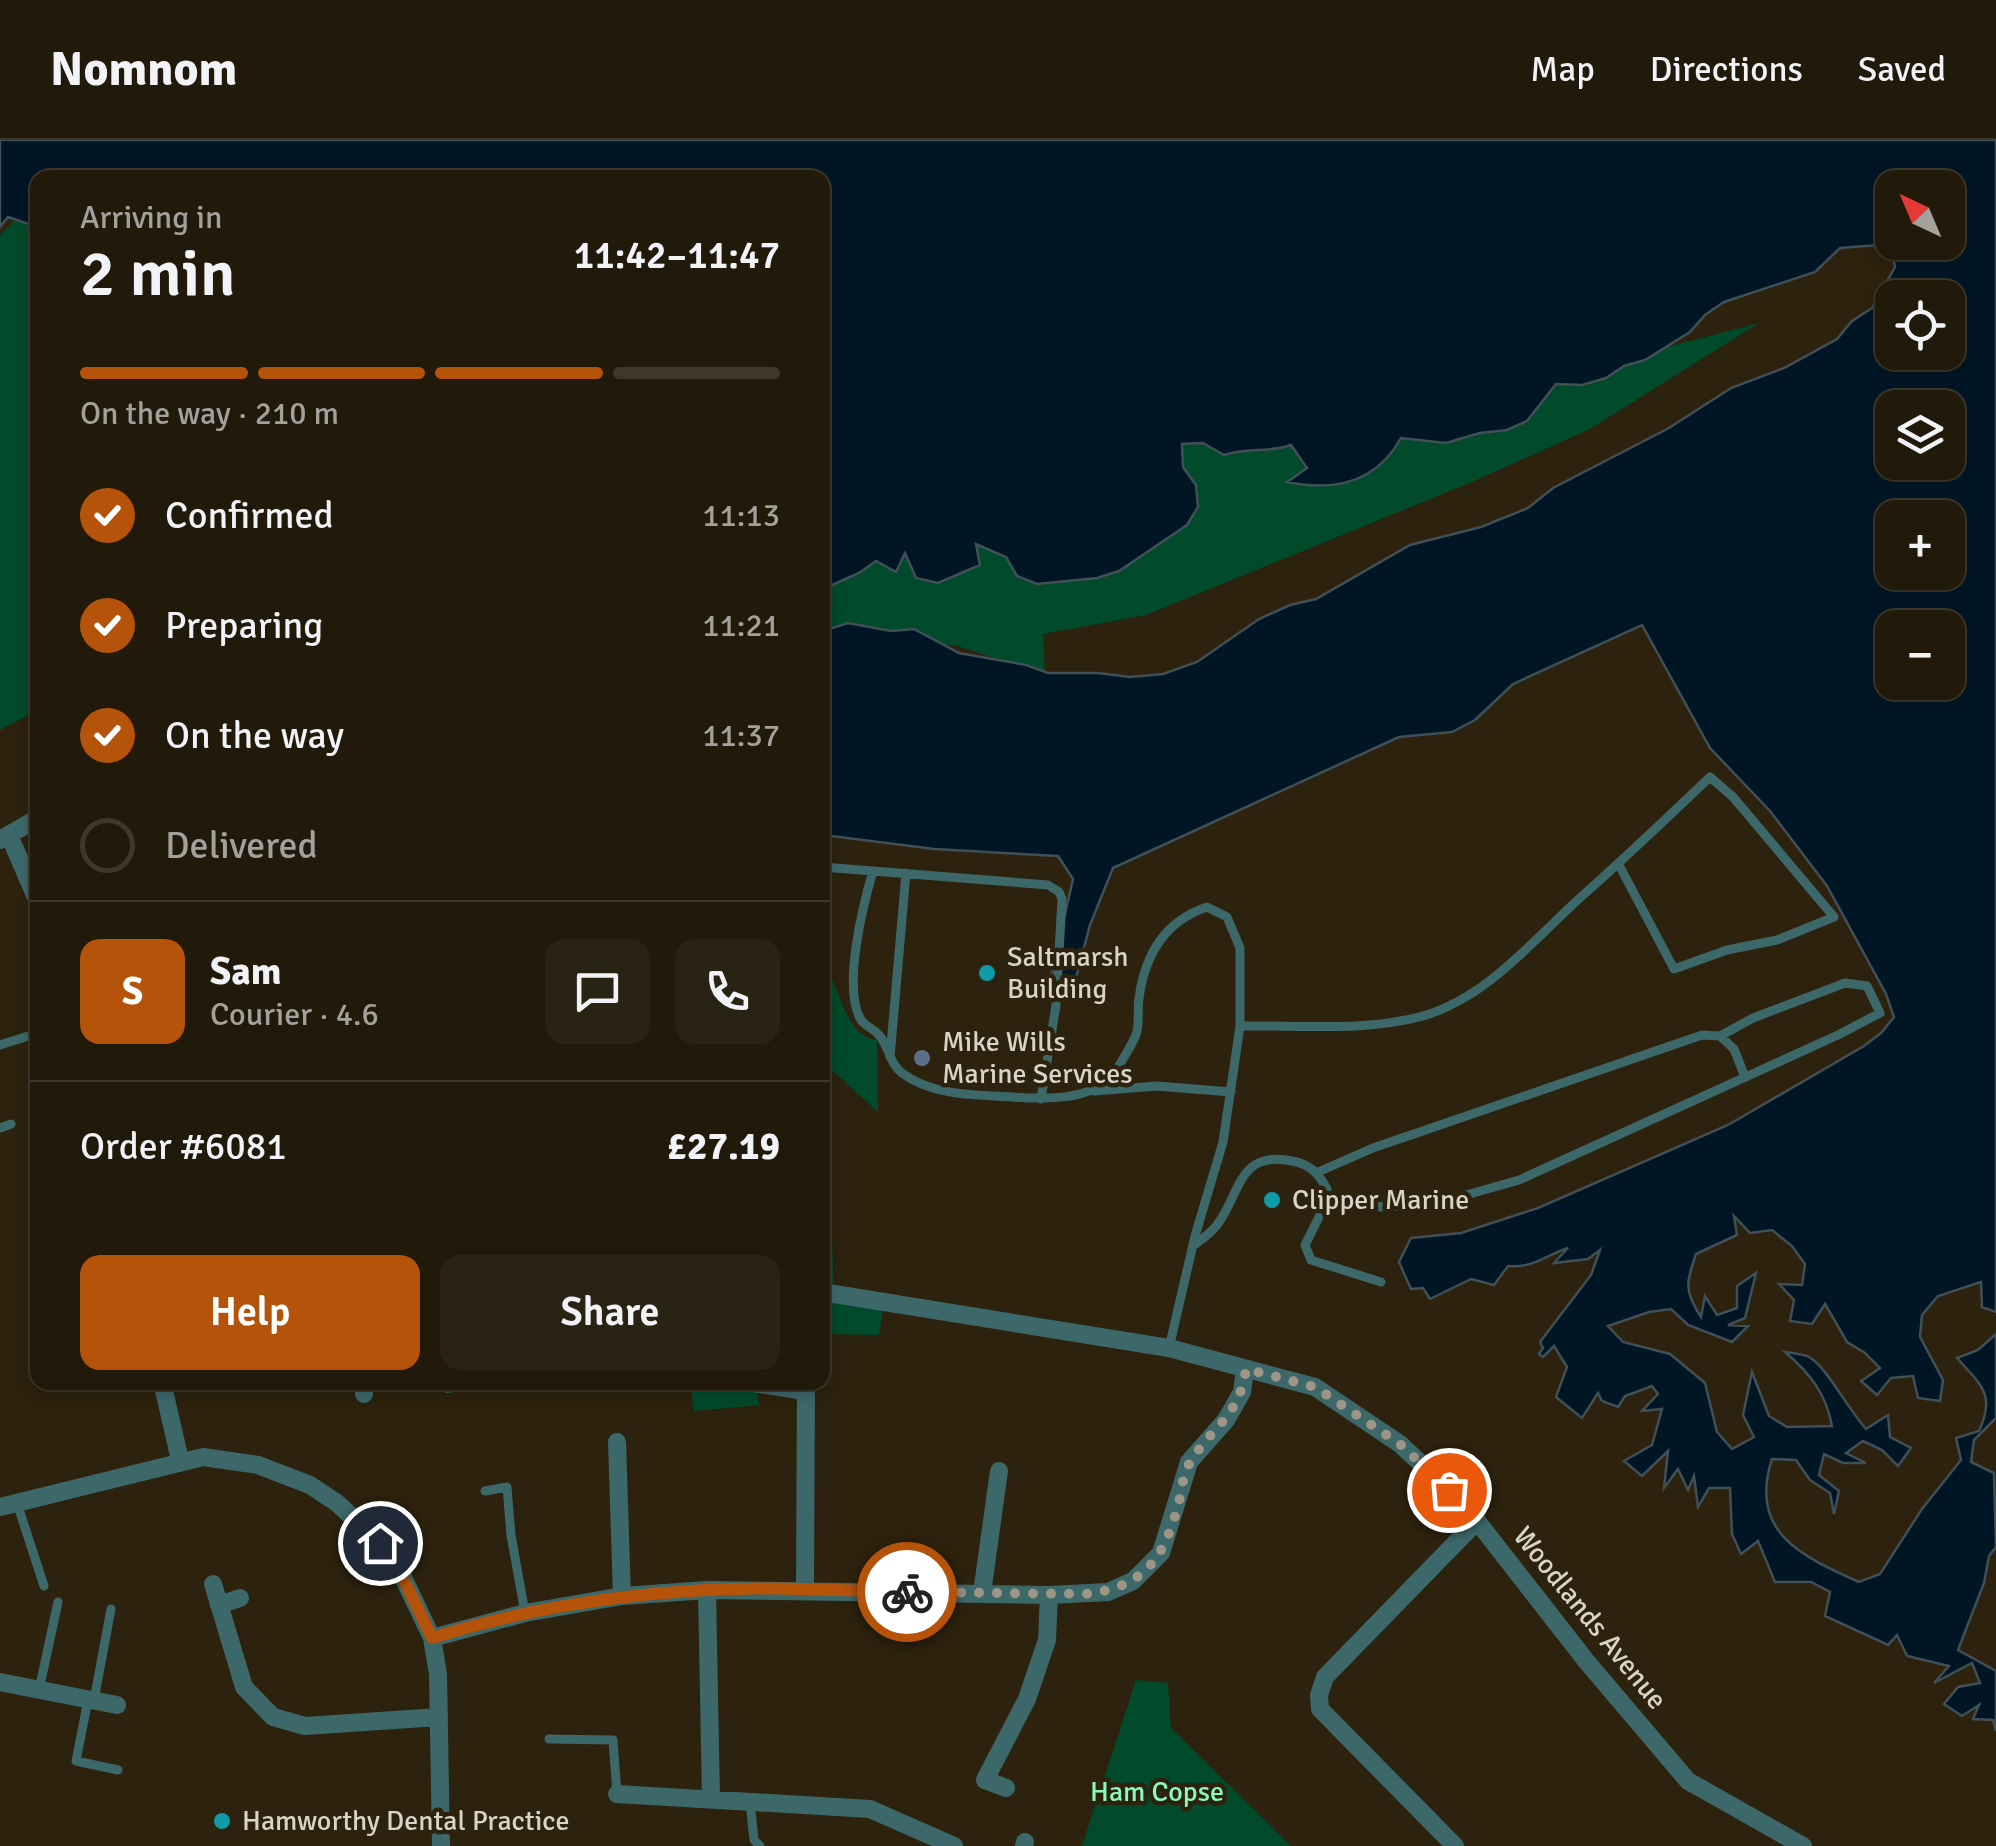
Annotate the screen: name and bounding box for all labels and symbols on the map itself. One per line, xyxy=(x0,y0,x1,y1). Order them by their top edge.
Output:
north arrow xyxy=(1875,170,1965,260)
place label: Saltmarsh Building xyxy=(1007,940,1129,1006)
marker: Saltmarsh Building xyxy=(976,962,998,984)
place label: Mike Wills Marine Services xyxy=(942,1025,1133,1091)
marker: Mike Wills Marine Services xyxy=(911,1047,933,1069)
place label: Clipper Marine xyxy=(1292,1183,1469,1217)
marker: Clipper Marine xyxy=(1261,1189,1283,1211)
pin xyxy=(1407,1448,1492,1533)
pin xyxy=(338,1501,423,1586)
street label: Woodlands Avenue xyxy=(1506,1520,1674,1716)
courier xyxy=(857,1542,957,1642)
park label: Ham Copse xyxy=(1090,1775,1224,1809)
place label: Hamworthy Dental Practice xyxy=(242,1804,569,1838)
marker: Hamworthy Dental Practice xyxy=(211,1810,233,1832)

